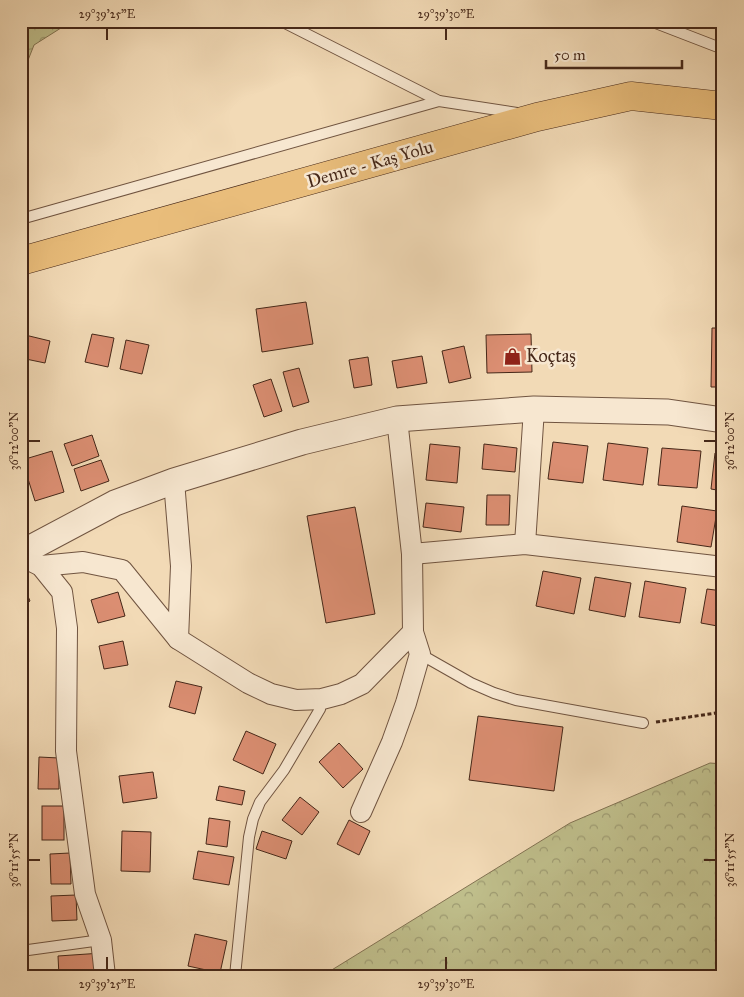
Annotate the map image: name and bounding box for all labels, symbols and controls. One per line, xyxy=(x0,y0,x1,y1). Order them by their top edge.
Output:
text: 29°39'25"E xyxy=(79,7,136,21)
text: 29°39'30"E xyxy=(418,7,475,21)
scale bar xyxy=(546,38,683,70)
text: 50 m xyxy=(554,46,586,64)
street label: Demre - Kaş Yolu xyxy=(304,135,436,193)
place label: Koçtaş xyxy=(526,345,576,367)
shop icon: Koçtaş xyxy=(502,346,522,366)
text: 36°12'00"N xyxy=(7,412,21,470)
text: 36°12'00"N xyxy=(723,412,737,470)
text: 36°11'55"N xyxy=(7,833,21,887)
text: 36°11'55"N xyxy=(723,833,737,887)
text: 29°39'25"E xyxy=(79,977,136,991)
text: 29°39'30"E xyxy=(418,977,475,991)

